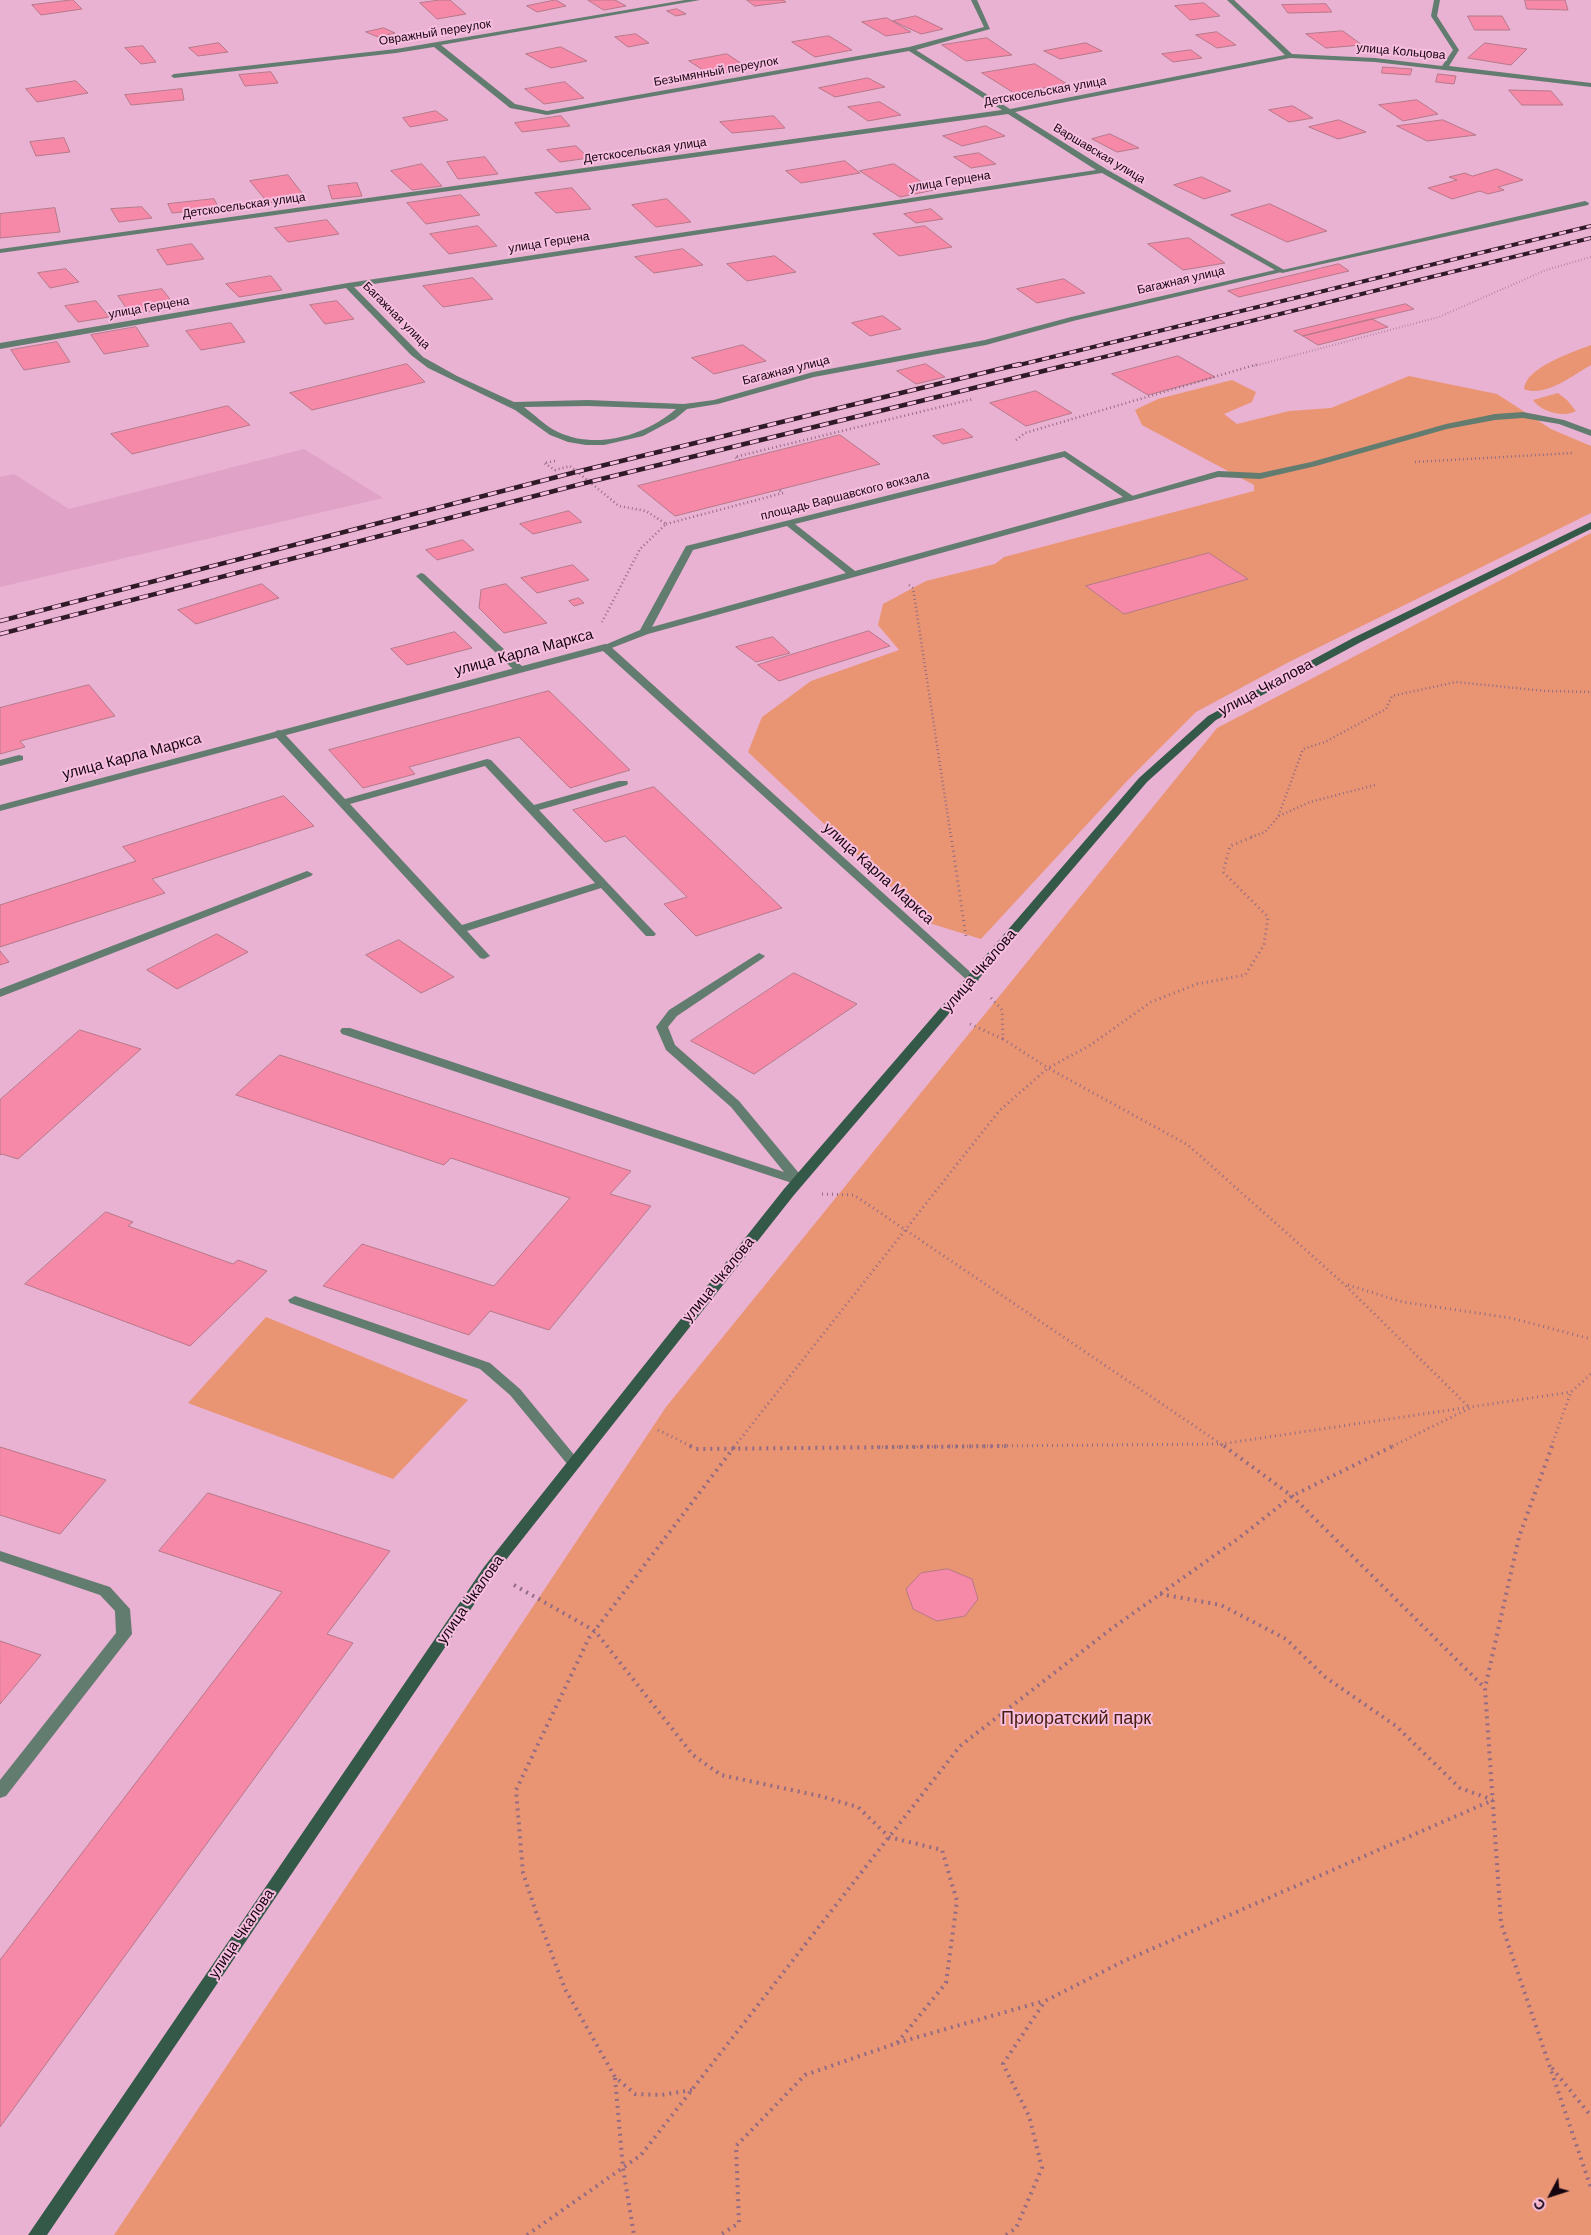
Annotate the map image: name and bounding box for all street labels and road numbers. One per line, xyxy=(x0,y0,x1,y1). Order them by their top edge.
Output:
street label: Овражный переулок xyxy=(378,17,492,49)
street label: улица Кольцова xyxy=(1356,41,1446,63)
street label: Безымянный переулок xyxy=(653,54,779,90)
street label: Детскосельская улица xyxy=(983,74,1107,110)
street label: Варшавская улица xyxy=(1050,121,1148,187)
street label: Детскосельская улица xyxy=(582,135,708,167)
street label: улица Герцена xyxy=(908,168,992,196)
street label: Детскосельская улица xyxy=(181,190,307,222)
street label: улица Герцена xyxy=(507,229,591,257)
street label: Багажная улица xyxy=(1136,264,1226,298)
street label: Багажная улица xyxy=(359,279,433,353)
street label: улица Герцена xyxy=(107,294,191,322)
street label: Багажная улица xyxy=(741,353,831,389)
street label: площадь Варшавского вокзала xyxy=(759,468,931,524)
street label: улица Карла Маркса xyxy=(453,626,595,680)
street label: улица Чкалова xyxy=(1216,656,1316,720)
street label: улица Карла Маркса xyxy=(61,730,203,784)
street label: улица Карла Маркса xyxy=(819,819,937,929)
street label: улица Чкалова xyxy=(939,926,1021,1016)
street label: улица Чкалова xyxy=(679,1234,759,1326)
street label: улица Чкалова xyxy=(434,1552,508,1648)
street label: улица Чкалова xyxy=(205,1886,279,1982)

